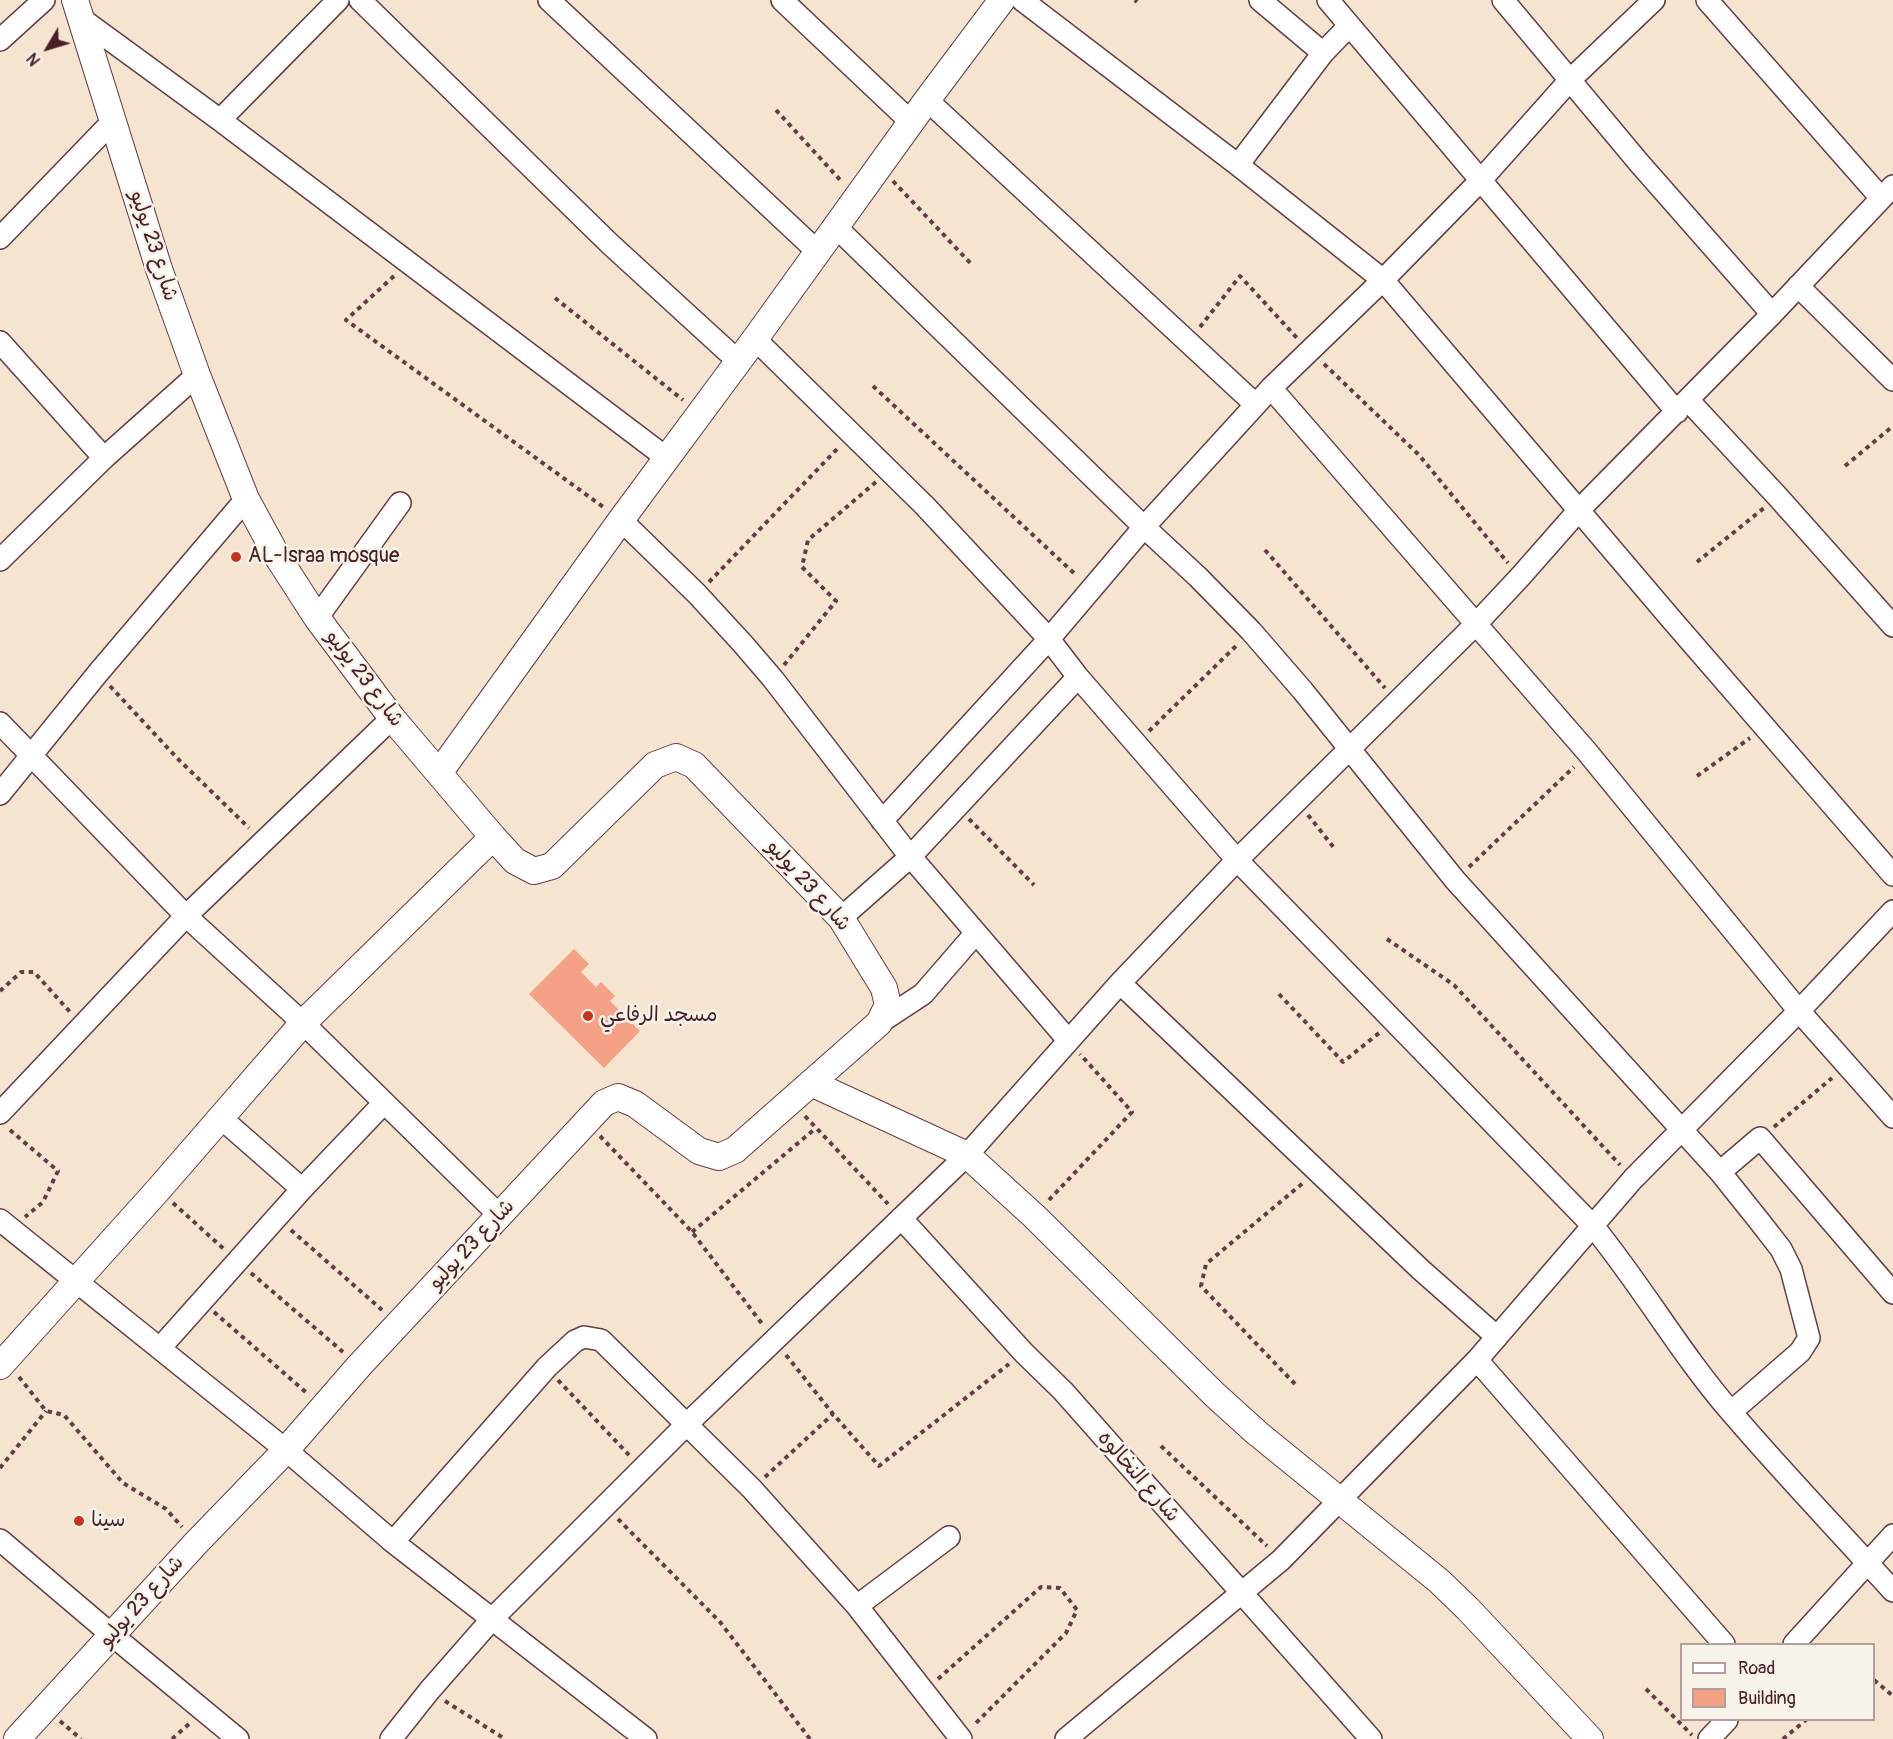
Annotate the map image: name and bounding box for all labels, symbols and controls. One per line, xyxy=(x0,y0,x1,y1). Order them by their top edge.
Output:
north arrow xyxy=(18,18,78,78)
text: N xyxy=(23,49,45,70)
street label: شارع 23 يوليو xyxy=(123,188,183,304)
place label: AL-Israa mosque xyxy=(248,544,399,570)
marker: AL-Israa mosque xyxy=(229,550,243,564)
street label: شارع 23 يوليو xyxy=(319,626,409,732)
street label: شارع 23 يوليو xyxy=(760,835,856,937)
place label: مسجد الرفاعي xyxy=(600,1003,717,1029)
marker: مسجد الرفاعي xyxy=(581,1009,595,1023)
street label: شارع 23 يوليو xyxy=(424,1194,520,1296)
street label: شارع النخالوه xyxy=(1091,1426,1185,1528)
place label: سينا xyxy=(91,1508,126,1534)
marker: سينا xyxy=(72,1514,86,1528)
street label: شارع 23 يوليو xyxy=(94,1551,190,1653)
legend xyxy=(1680,1643,1875,1721)
text: Road xyxy=(1738,1657,1775,1680)
text: Building xyxy=(1738,1687,1796,1710)

